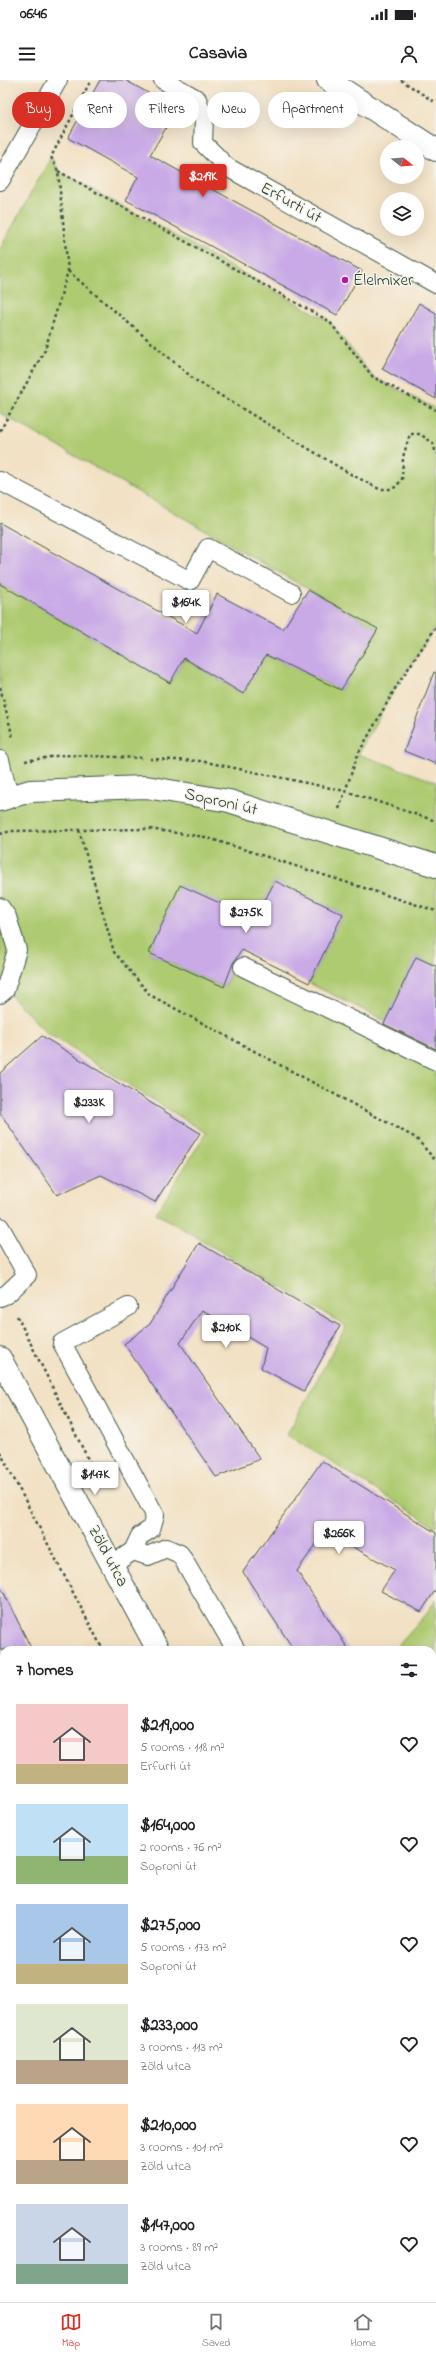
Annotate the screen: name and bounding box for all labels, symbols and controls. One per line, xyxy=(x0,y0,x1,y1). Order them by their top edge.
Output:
text: 06:46 xyxy=(20,3,47,25)
text: Casavia xyxy=(189,41,247,67)
icon: menu xyxy=(16,43,38,65)
icon: person xyxy=(398,43,420,65)
chip: Buy xyxy=(12,92,65,128)
chip: Rent xyxy=(73,92,127,128)
chip: Filters xyxy=(135,92,199,128)
chip: New xyxy=(207,92,260,128)
chip: Apartment xyxy=(268,92,358,128)
north arrow xyxy=(380,140,424,184)
map controls xyxy=(380,140,424,236)
pin: $219K xyxy=(175,164,231,198)
text: $219K xyxy=(189,167,217,186)
street label: Erfurti út xyxy=(256,176,327,230)
button: layers xyxy=(380,192,424,236)
place label: Élelmixer xyxy=(353,268,414,293)
marker: Élelmixer xyxy=(340,275,350,285)
pin: $164K xyxy=(158,590,214,624)
text: $164K xyxy=(171,593,201,612)
street label: Soproni út xyxy=(182,781,260,823)
pin: $275K xyxy=(218,900,274,934)
text: $275K xyxy=(229,903,263,922)
pin: $233K xyxy=(61,1090,117,1124)
text: $233K xyxy=(73,1093,105,1112)
pin: $210K xyxy=(198,1315,254,1349)
text: $210K xyxy=(211,1318,241,1337)
pin: $147K xyxy=(67,1462,123,1496)
text: $147K xyxy=(80,1465,110,1484)
street label: Zöld utca xyxy=(81,1521,135,1591)
pin: $266K xyxy=(311,1521,367,1555)
text: $266K xyxy=(323,1524,355,1543)
text: 7 homes xyxy=(16,1658,74,1683)
icon: filters xyxy=(398,1659,420,1681)
text: $219,000 xyxy=(140,1713,194,1738)
icon: home xyxy=(48,1720,96,1768)
icon: heart xyxy=(398,1733,420,1755)
text: 5 rooms · 118 m² xyxy=(140,1738,225,1757)
text: Erfurti út xyxy=(140,1757,191,1776)
text: $164,000 xyxy=(140,1813,195,1838)
icon: home xyxy=(48,1820,96,1868)
icon: heart xyxy=(398,1833,420,1855)
text: 2 rooms · 76 m² xyxy=(140,1838,222,1857)
text: Soproni út xyxy=(140,1857,197,1876)
text: $275,000 xyxy=(140,1913,200,1938)
icon: home xyxy=(48,1920,96,1968)
icon: heart xyxy=(398,1933,420,1955)
text: 5 rooms · 173 m² xyxy=(140,1938,226,1957)
text: Soproni út xyxy=(140,1957,197,1976)
text: $233,000 xyxy=(140,2013,198,2038)
icon: home xyxy=(48,2020,96,2068)
icon: heart xyxy=(398,2033,420,2055)
text: 3 rooms · 113 m² xyxy=(140,2038,223,2057)
text: Zöld utca xyxy=(140,2057,191,2076)
text: $210,000 xyxy=(140,2113,196,2138)
icon: home xyxy=(48,2120,96,2168)
icon: heart xyxy=(398,2133,420,2155)
text: 3 rooms · 101 m² xyxy=(140,2138,223,2157)
text: Zöld utca xyxy=(140,2157,191,2176)
text: $147,000 xyxy=(140,2213,195,2238)
icon: home xyxy=(48,2220,96,2268)
icon: heart xyxy=(398,2233,420,2255)
text: 3 rooms · 89 m² xyxy=(140,2238,218,2257)
text: Zöld utca xyxy=(140,2257,191,2276)
tab: Map xyxy=(60,2311,82,2351)
tab: Saved xyxy=(202,2311,231,2351)
tab: Home xyxy=(350,2311,376,2351)

